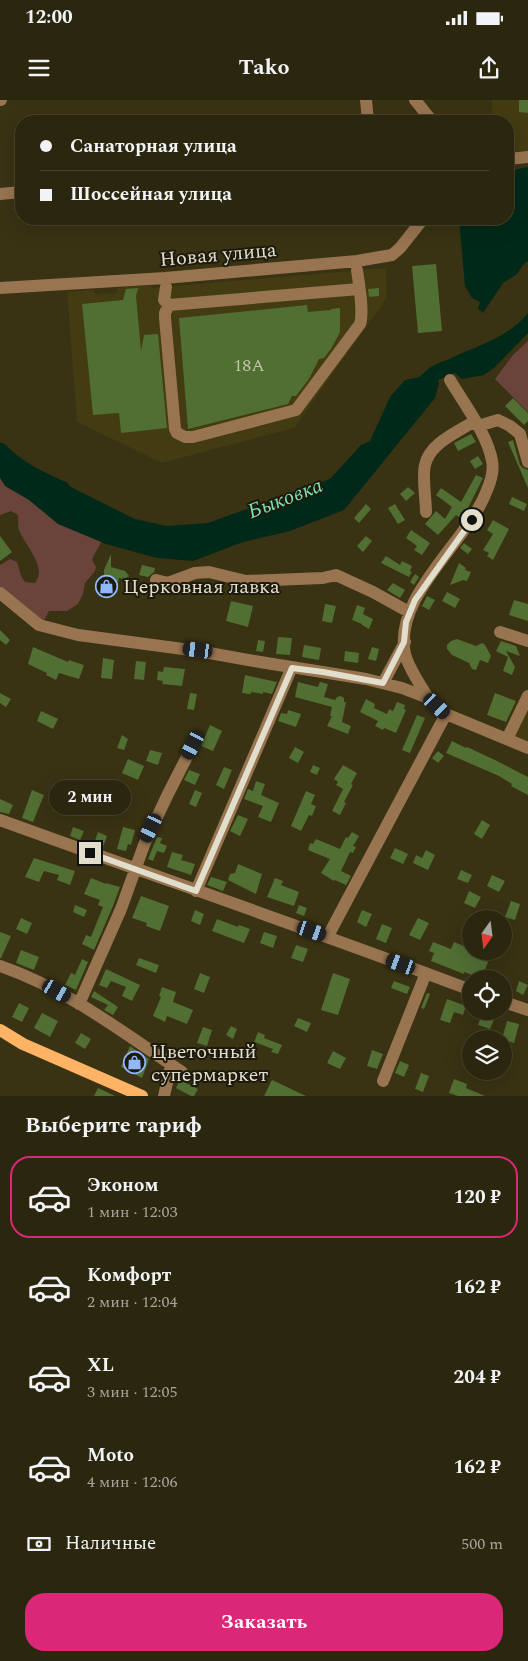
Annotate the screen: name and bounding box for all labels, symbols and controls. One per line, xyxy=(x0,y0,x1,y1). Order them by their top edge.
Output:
text: 12:00 xyxy=(25,3,73,32)
text: Tako xyxy=(239,51,289,84)
icon: menu xyxy=(25,54,53,82)
icon: share xyxy=(475,54,503,82)
text: Санаторная улица xyxy=(70,132,237,161)
text: Шоссейная улица xyxy=(70,180,232,209)
street label: Новая улица xyxy=(159,235,278,275)
house number: 18А xyxy=(233,352,265,379)
water label: Быковка xyxy=(243,470,328,528)
route start xyxy=(461,509,483,531)
place label: Церковная лавка xyxy=(123,572,280,602)
shop icon: Церковная лавка xyxy=(95,574,119,598)
car xyxy=(182,641,213,659)
car xyxy=(420,690,453,722)
car xyxy=(179,728,206,762)
callout: 2 мин xyxy=(49,780,131,816)
text: 2 мин xyxy=(67,785,113,809)
car xyxy=(137,811,164,845)
route end xyxy=(79,842,101,864)
north arrow xyxy=(462,910,512,960)
map controls xyxy=(462,910,512,1080)
car xyxy=(295,919,328,943)
car xyxy=(384,952,417,976)
button: locate xyxy=(462,970,512,1020)
car xyxy=(40,977,73,1005)
button: layers xyxy=(462,1030,512,1080)
place label: Цветочный супермаркет xyxy=(151,1037,268,1090)
shop icon: Цветочный супермаркет xyxy=(123,1051,147,1075)
text: Выберите тариф xyxy=(25,1109,202,1142)
text: Эконом xyxy=(87,1171,158,1200)
icon: car xyxy=(27,1175,72,1220)
text: 120 ₽ xyxy=(454,1183,501,1212)
text: 1 мин · 12:03 xyxy=(87,1200,177,1224)
text: Комфорт xyxy=(87,1261,171,1290)
icon: car xyxy=(27,1265,72,1310)
text: 162 ₽ xyxy=(454,1273,501,1302)
text: 2 мин · 12:04 xyxy=(87,1290,177,1314)
text: XL xyxy=(87,1351,114,1380)
icon: car xyxy=(27,1355,72,1400)
text: 204 ₽ xyxy=(454,1363,501,1392)
text: 3 мин · 12:05 xyxy=(87,1380,177,1404)
text: Moto xyxy=(87,1441,134,1470)
icon: car xyxy=(27,1445,72,1490)
text: 162 ₽ xyxy=(454,1453,501,1482)
text: 4 мин · 12:06 xyxy=(87,1470,177,1494)
text: Наличные xyxy=(65,1529,156,1558)
icon: cash xyxy=(25,1530,53,1558)
text: 500 m xyxy=(461,1532,503,1556)
button: Заказать xyxy=(25,1593,503,1651)

